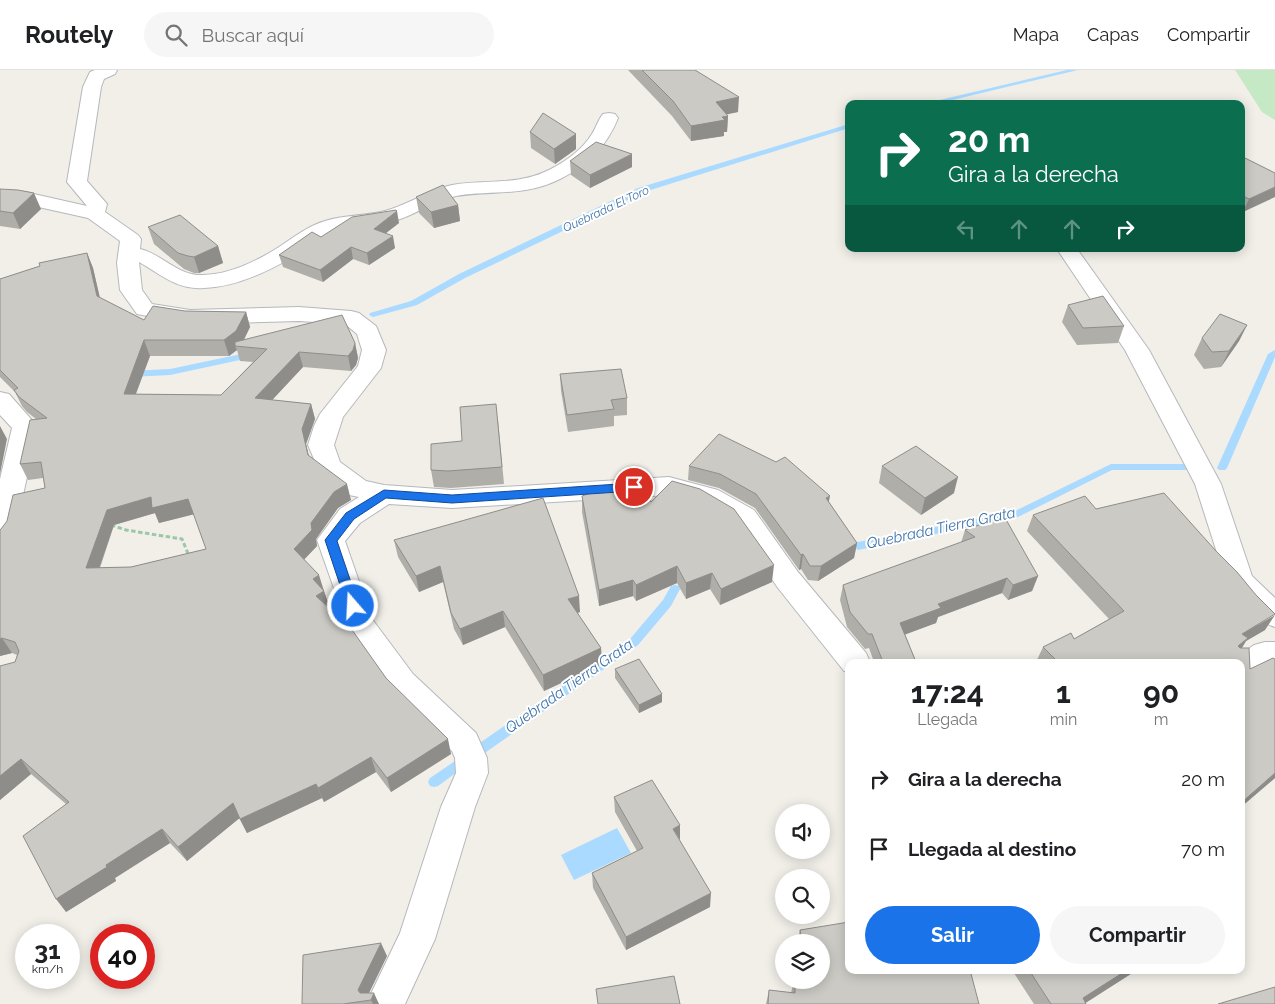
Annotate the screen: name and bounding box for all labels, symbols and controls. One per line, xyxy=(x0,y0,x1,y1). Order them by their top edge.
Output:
search box xyxy=(144,12,494,57)
text: Routely xyxy=(25,20,114,49)
icon: search xyxy=(162,21,190,49)
text: Buscar aquí xyxy=(202,24,304,46)
text: Mapa xyxy=(1013,24,1059,45)
text: Capas xyxy=(1087,24,1139,45)
text: Compartir xyxy=(1167,24,1250,45)
text: 20 m xyxy=(948,119,1030,160)
icon: right xyxy=(865,120,930,185)
text: Gira a la derecha xyxy=(948,161,1119,187)
water label: Quebrada El Toro xyxy=(561,183,651,235)
icon: left xyxy=(952,215,980,243)
icon: ahead xyxy=(1005,215,1033,243)
icon: ahead xyxy=(1058,215,1086,243)
icon: right xyxy=(1111,215,1139,243)
pin xyxy=(613,466,655,508)
icon: arrive xyxy=(620,473,648,501)
water label: Quebrada Tierra Grata xyxy=(865,503,1017,553)
position arrow xyxy=(326,579,378,631)
water label: Quebrada Tierra Grata xyxy=(502,635,636,737)
text: 17:24 xyxy=(911,675,984,710)
text: 1 xyxy=(1056,675,1071,710)
text: 90 xyxy=(1143,675,1179,710)
text: Llegada xyxy=(917,710,978,729)
text: min xyxy=(1050,710,1077,729)
text: m xyxy=(1154,710,1169,729)
icon: right xyxy=(865,765,893,793)
text: Gira a la derecha xyxy=(908,768,1062,790)
text: 20 m xyxy=(1181,768,1225,790)
map controls xyxy=(775,804,830,989)
button: sound xyxy=(775,804,830,859)
icon: arrive xyxy=(865,835,893,863)
text: Llegada al destino xyxy=(908,838,1076,860)
text: 70 m xyxy=(1181,838,1225,860)
button: search xyxy=(775,869,830,924)
button: Salir xyxy=(865,906,1040,964)
button: Compartir xyxy=(1050,906,1225,964)
speed limit sign: 40 xyxy=(90,924,155,989)
button: layers xyxy=(775,934,830,989)
text: 31 xyxy=(34,935,61,965)
text: km/h xyxy=(32,962,63,976)

